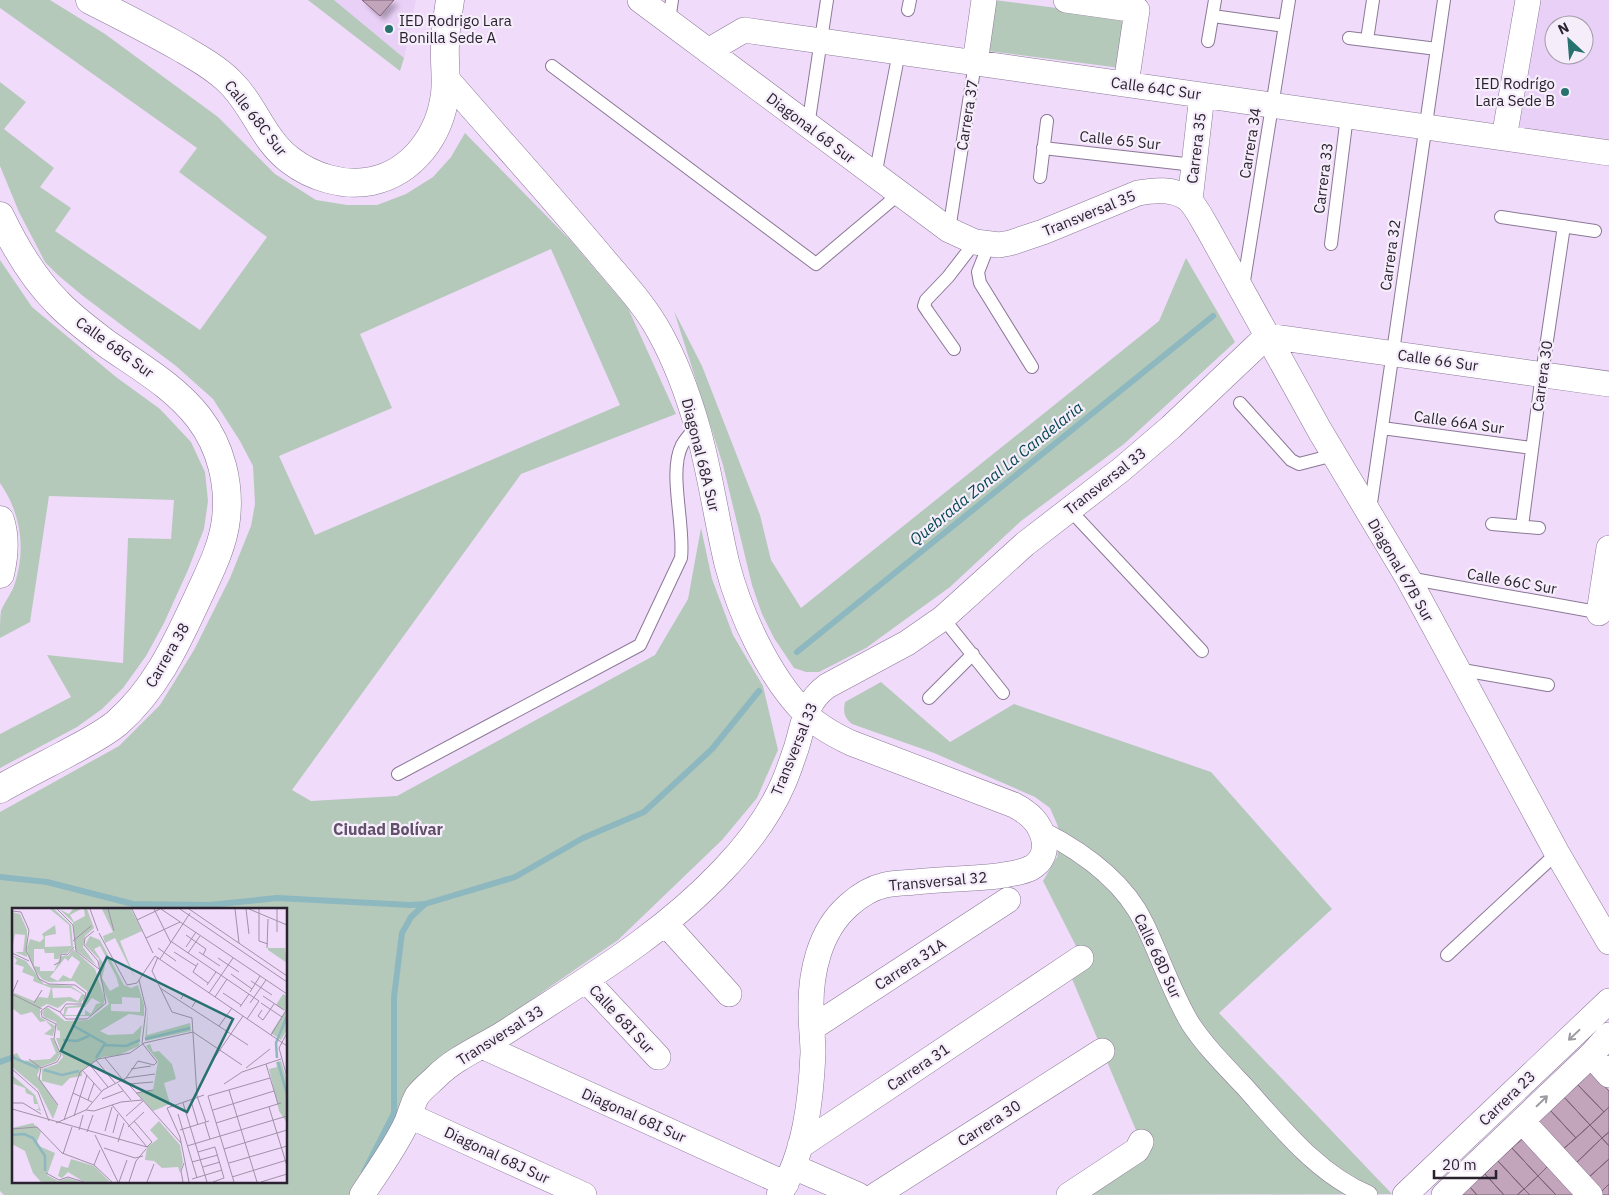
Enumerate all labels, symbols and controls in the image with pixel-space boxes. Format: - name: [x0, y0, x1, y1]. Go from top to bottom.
- place label: IED Rodrigo Lara Bonilla Sede A: [399, 11, 512, 47]
- north arrow: [1544, 15, 1594, 65]
- text: N: [1555, 18, 1572, 39]
- marker: IED Rodrigo Lara Bonilla Sede A: [383, 23, 395, 35]
- street label: Calle 64C Sur: [1110, 72, 1203, 104]
- place label: IED Rodrígo Lara Sede B: [1475, 74, 1555, 110]
- street label: Calle 68C Sur: [221, 76, 292, 160]
- street label: Carrera 37: [952, 78, 982, 152]
- marker: IED Rodrígo Lara Sede B: [1559, 86, 1571, 98]
- street label: Diagonal 68 Sur: [763, 88, 860, 168]
- street label: Carrera 34: [1235, 106, 1265, 180]
- street label: Carrera 35: [1182, 111, 1210, 185]
- street label: Calle 65 Sur: [1078, 126, 1162, 154]
- street label: Carrera 33: [1309, 141, 1337, 215]
- street label: Transversal 35: [1040, 186, 1138, 240]
- street label: Carrera 32: [1376, 218, 1404, 292]
- street label: Calle 68G Sur: [72, 312, 158, 382]
- street label: Carrera 30: [1528, 339, 1556, 413]
- street label: Calle 66 Sur: [1396, 345, 1480, 375]
- street label: Diagonal 68A Sur: [678, 396, 724, 514]
- water label: Quebrada Zonal La Candelaria: [905, 397, 1087, 549]
- street label: Calle 66A Sur: [1413, 406, 1506, 438]
- street label: Transversal 33: [1060, 443, 1150, 519]
- street label: Diagonal 67B Sur: [1364, 515, 1439, 626]
- street label: Calle 66C Sur: [1466, 564, 1559, 598]
- street label: Carrera 38: [141, 619, 193, 691]
- street label: Transversal 33: [767, 700, 821, 798]
- district label: Ciudad Bolívar: [333, 819, 444, 839]
- street label: Transversal 32: [888, 867, 988, 895]
- inset map: [12, 908, 288, 1182]
- street label: Calle 68D Sur: [1130, 911, 1186, 1002]
- street label: Carrera 31A: [871, 934, 950, 994]
- street label: Calle 68I Sur: [585, 981, 659, 1058]
- street label: Transversal 33: [453, 1001, 547, 1069]
- one-way arrow: [1568, 1029, 1581, 1041]
- street label: Carrera 31: [883, 1039, 953, 1095]
- street label: Carrera 23: [1475, 1066, 1539, 1130]
- street label: Diagonal 68I Sur: [579, 1083, 690, 1147]
- one-way arrow: [1536, 1095, 1549, 1107]
- street label: Carrera 30: [954, 1096, 1024, 1150]
- street label: Diagonal 68J Sur: [441, 1122, 553, 1188]
- scale bar: [1434, 1148, 1496, 1180]
- text: 20 m: [1442, 1155, 1477, 1174]

